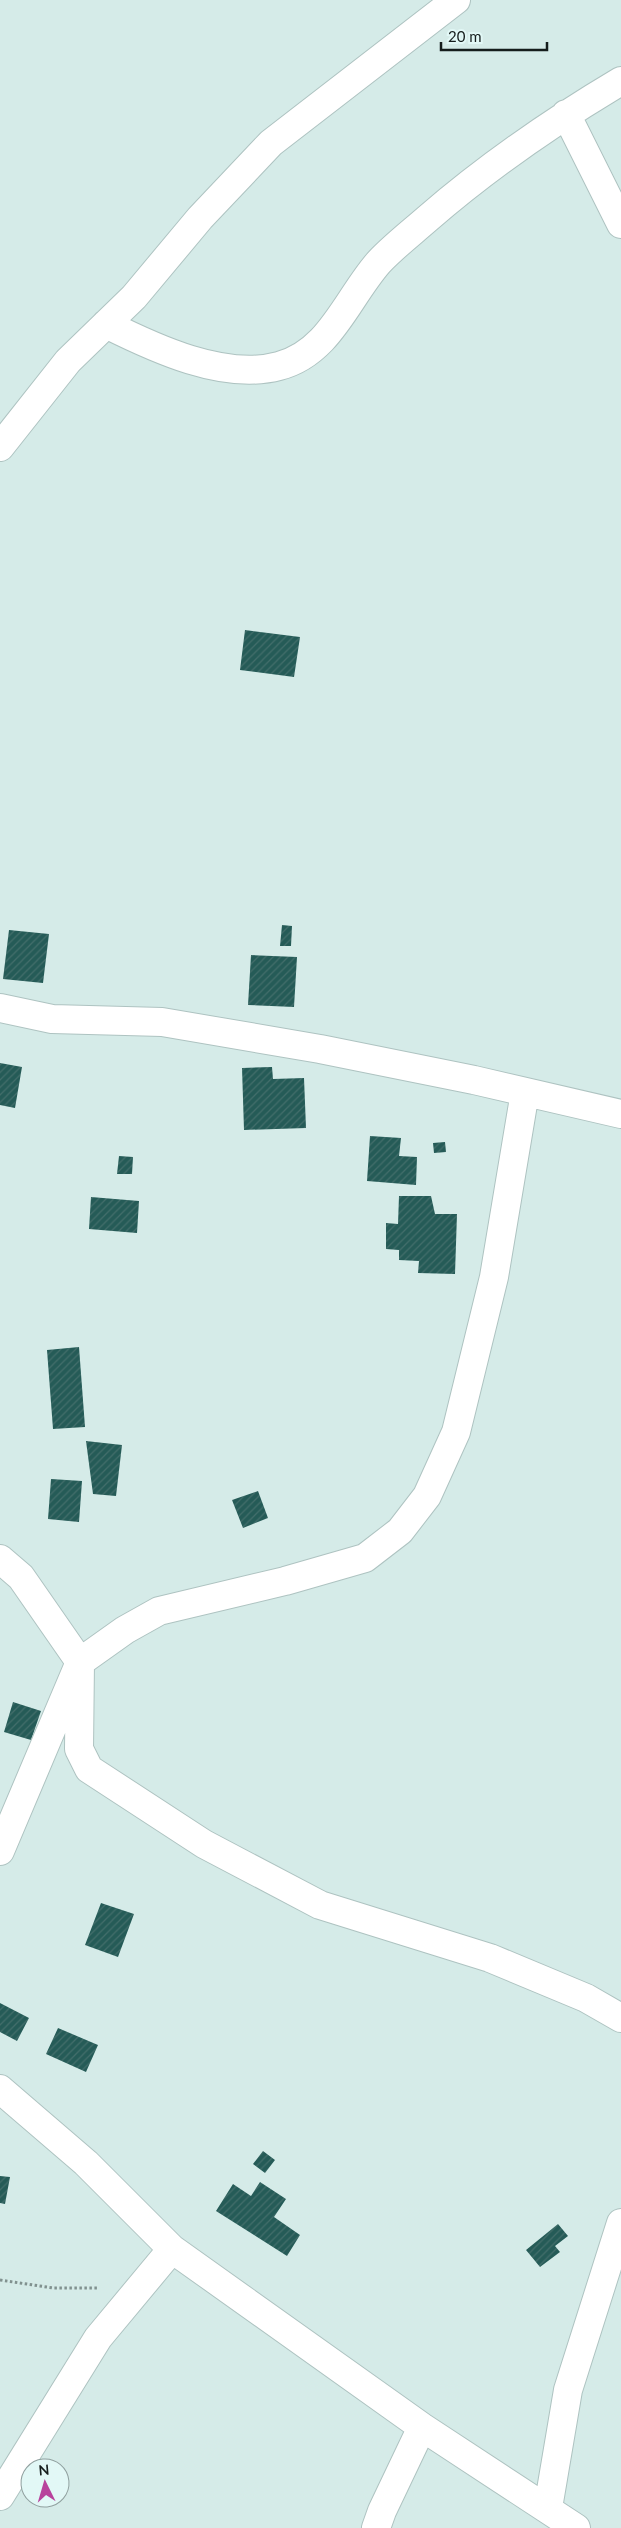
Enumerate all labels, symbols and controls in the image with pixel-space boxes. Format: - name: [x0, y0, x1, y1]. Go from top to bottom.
- scale bar: [441, 20, 547, 52]
- text: 20 m: [448, 27, 482, 45]
- north arrow: [20, 2458, 70, 2508]
- text: N: [38, 2461, 50, 2478]

